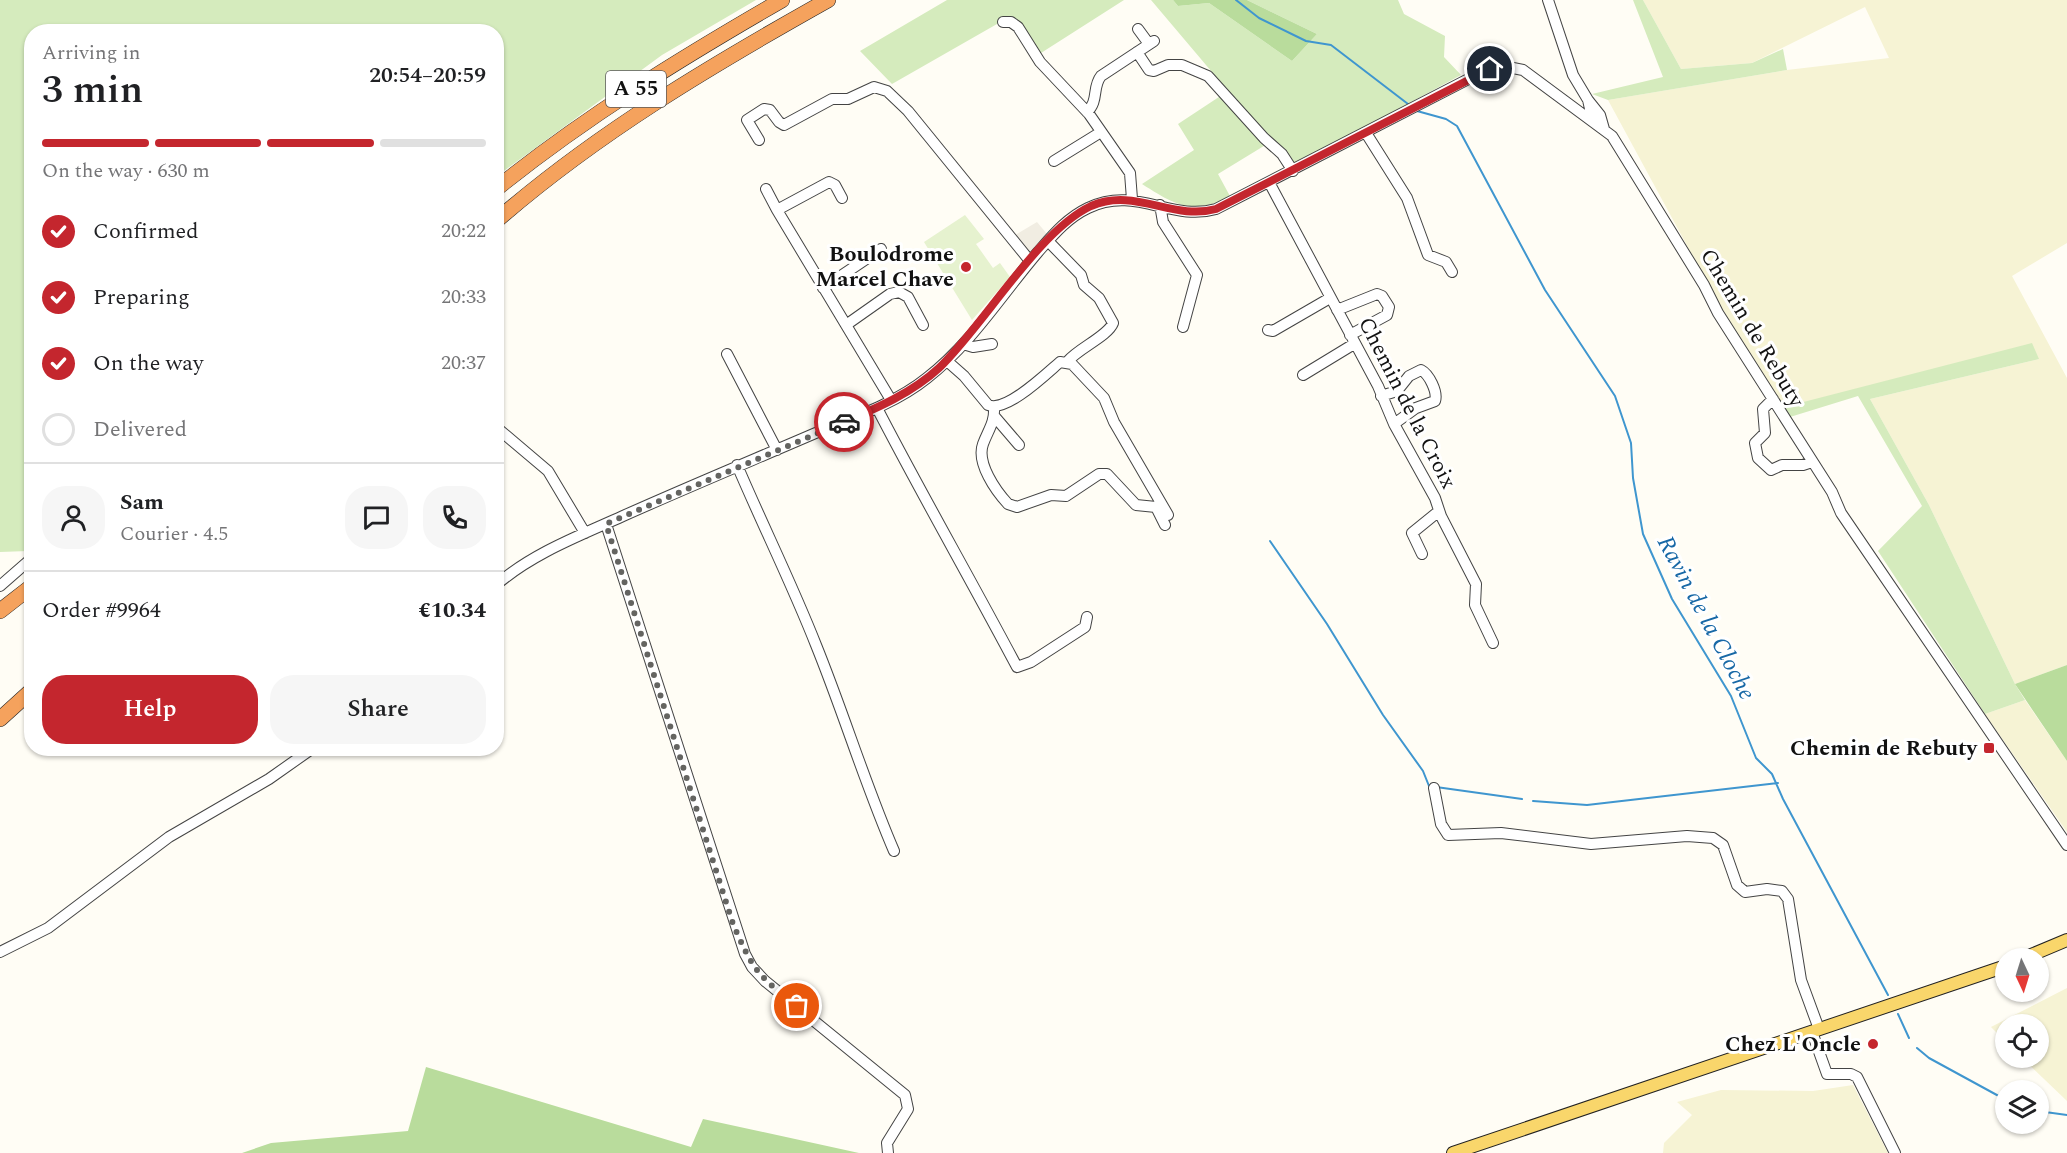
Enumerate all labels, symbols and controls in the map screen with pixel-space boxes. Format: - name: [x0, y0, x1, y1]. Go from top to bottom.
- text: Arriving in: [42, 38, 140, 68]
- pin: [1464, 43, 1515, 94]
- icon: home: [1473, 52, 1506, 85]
- text: 20:54–20:59: [369, 59, 486, 92]
- text: 3 min: [42, 61, 143, 120]
- road number: A 55: [606, 71, 666, 107]
- text: On the way · 630 m: [42, 156, 210, 186]
- icon: check: [42, 215, 75, 248]
- text: Confirmed: [93, 215, 199, 248]
- text: 20:22: [441, 216, 486, 246]
- place label: Boulodrome Marcel Chave: [815, 238, 954, 296]
- street label: Chemin de Rebuty: [1691, 242, 1813, 415]
- marker: Boulodrome Marcel Chave: [959, 260, 973, 274]
- icon: check: [42, 281, 75, 314]
- text: Preparing: [93, 281, 190, 314]
- text: 20:33: [441, 282, 486, 312]
- street label: Chemin de la Croix: [1349, 311, 1465, 495]
- icon: check: [42, 347, 75, 380]
- text: On the way: [93, 347, 204, 380]
- text: 20:37: [441, 348, 486, 378]
- courier: [814, 392, 874, 452]
- icon: car: [828, 406, 861, 439]
- text: Delivered: [93, 413, 187, 446]
- button: person: [42, 486, 105, 549]
- text: Sam: [120, 486, 164, 519]
- button: chat: [345, 486, 408, 549]
- button: phone: [423, 486, 486, 549]
- text: Courier · 4.5: [120, 519, 228, 549]
- water label: Ravin de la Cloche: [1647, 529, 1765, 707]
- text: Order #9964: [42, 594, 161, 627]
- text: €10.34: [418, 594, 486, 627]
- button: Help: [42, 675, 258, 744]
- button: Share: [270, 675, 486, 744]
- place label: Chemin de Rebuty: [1790, 732, 1979, 765]
- marker: Chemin de Rebuty: [1982, 741, 1996, 755]
- north arrow: [1995, 948, 2049, 1002]
- map controls: [1995, 948, 2049, 1134]
- pin: [771, 980, 822, 1031]
- icon: bag: [780, 989, 813, 1022]
- button: locate: [1995, 1014, 2049, 1068]
- place label: Chez L'Oncle: [1725, 1028, 1861, 1061]
- marker: Chez L'Oncle: [1866, 1037, 1880, 1051]
- button: layers: [1995, 1080, 2049, 1134]

